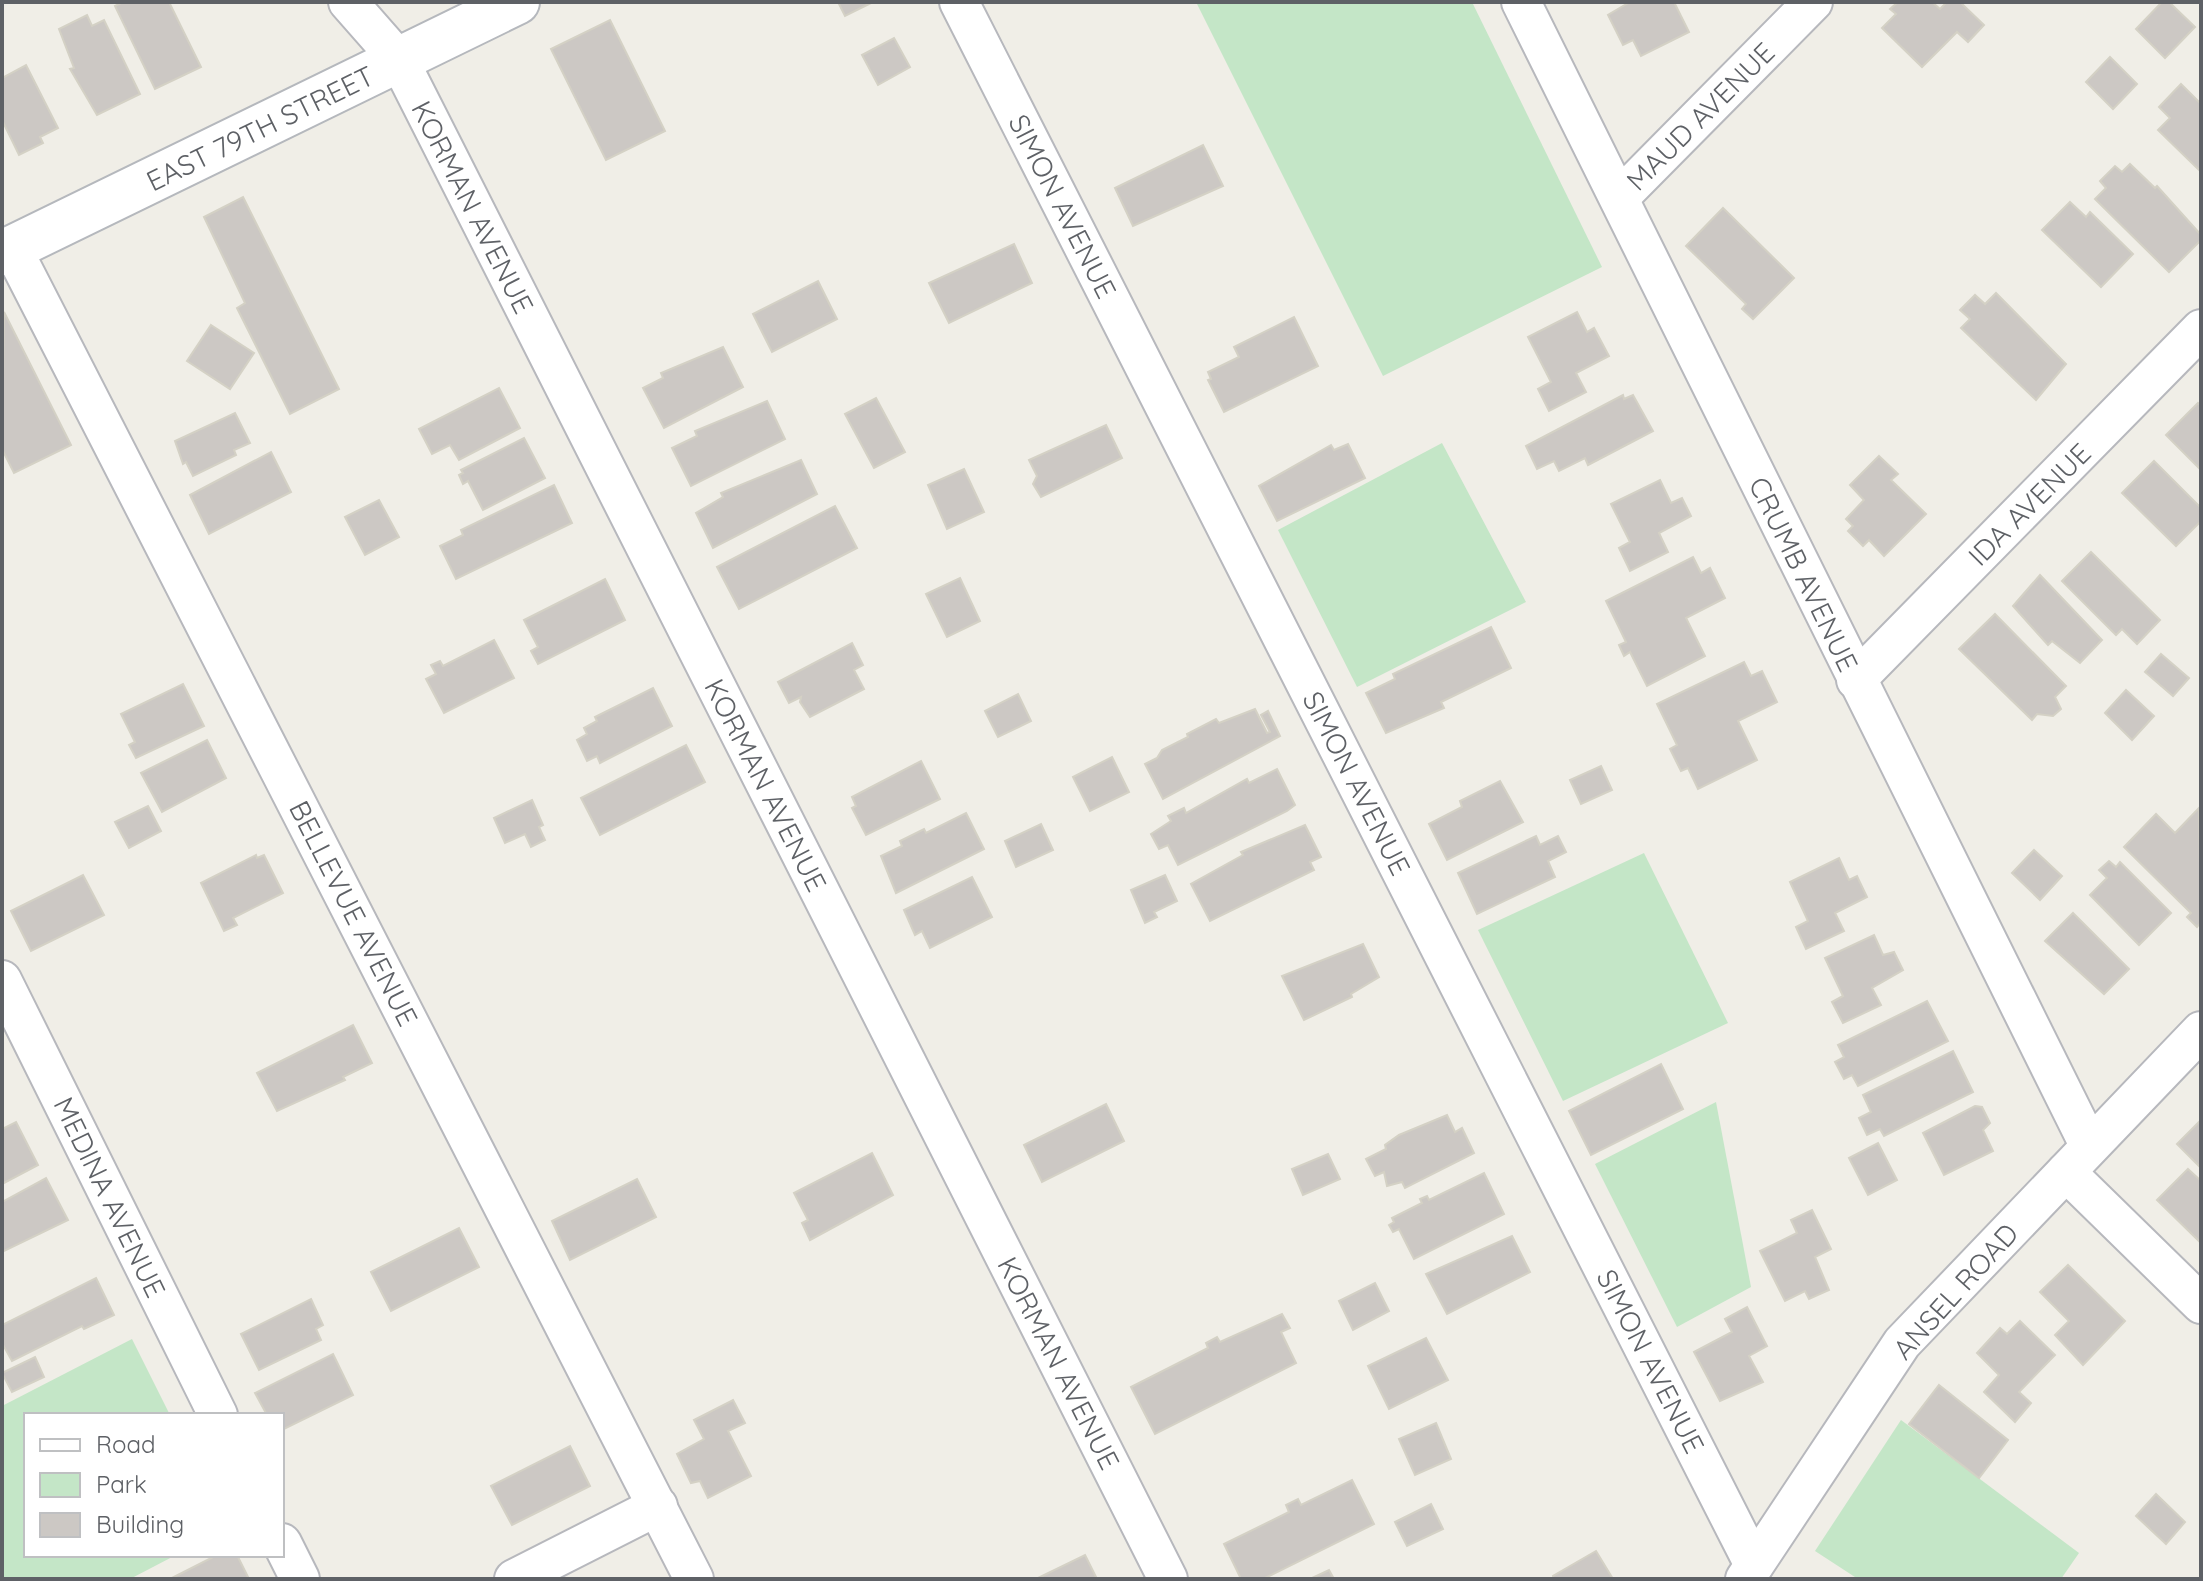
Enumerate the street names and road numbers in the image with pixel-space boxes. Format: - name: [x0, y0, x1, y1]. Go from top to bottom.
- street label: MAUD AVENUE: [1619, 35, 1781, 197]
- street label: EAST 79TH STREET: [140, 58, 380, 198]
- street label: KORMAN AVENUE: [404, 95, 542, 319]
- street label: SIMON AVENUE: [1002, 108, 1124, 304]
- street label: IDA AVENUE: [1960, 435, 2098, 573]
- street label: CRUMB AVENUE: [1742, 471, 1866, 677]
- street label: KORMAN AVENUE: [697, 673, 835, 897]
- street label: SIMON AVENUE: [1296, 685, 1418, 881]
- street label: BELLEVUE AVENUE: [282, 794, 426, 1032]
- street label: MEDINA AVENUE: [46, 1091, 174, 1303]
- street label: ANSEL ROAD: [1885, 1216, 2025, 1366]
- street label: KORMAN AVENUE: [990, 1251, 1128, 1475]
- street label: SIMON AVENUE: [1590, 1263, 1712, 1459]

